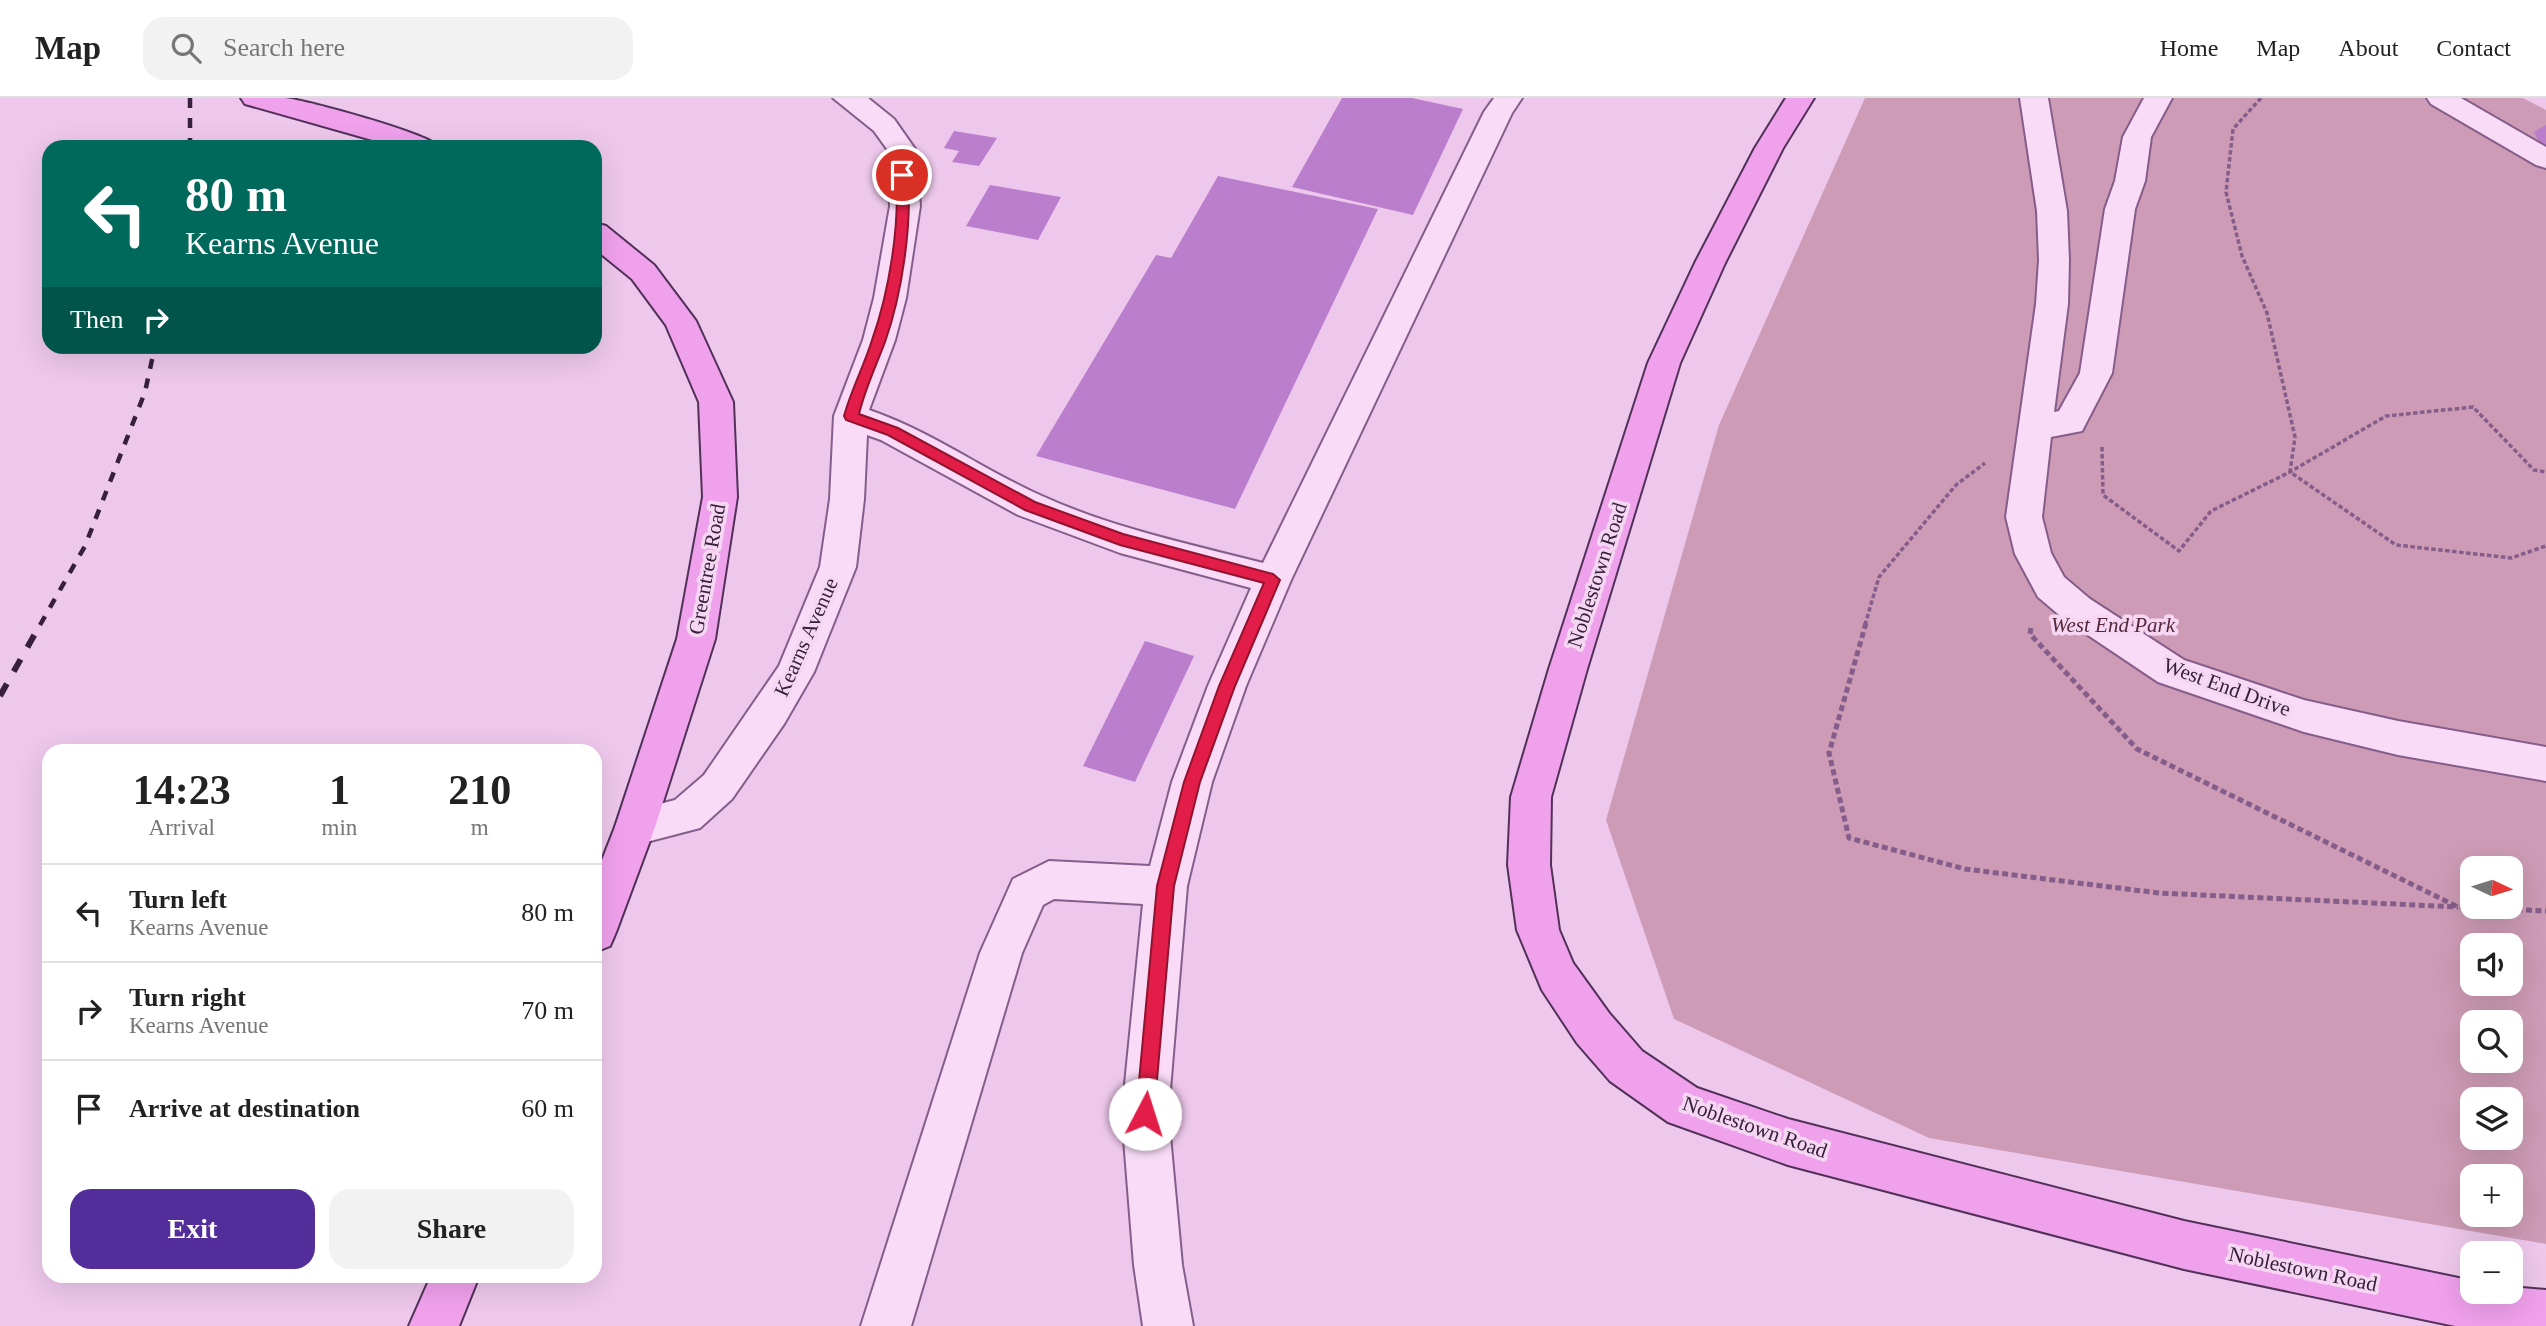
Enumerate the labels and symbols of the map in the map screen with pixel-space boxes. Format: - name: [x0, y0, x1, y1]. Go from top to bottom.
- pin: [872, 145, 932, 205]
- street label: Noblestown Road: [1562, 499, 1632, 651]
- street label: Greentree Road: [684, 501, 730, 636]
- street label: Kearns Avenue: [769, 574, 843, 700]
- park label: West End Park: [2051, 613, 2176, 637]
- street label: West End Drive: [2160, 653, 2294, 721]
- north arrow: [2460, 856, 2524, 919]
- position arrow: [1108, 1077, 1182, 1151]
- street label: Noblestown Road: [1680, 1091, 1831, 1163]
- street label: Noblestown Road: [2227, 1242, 2380, 1297]

